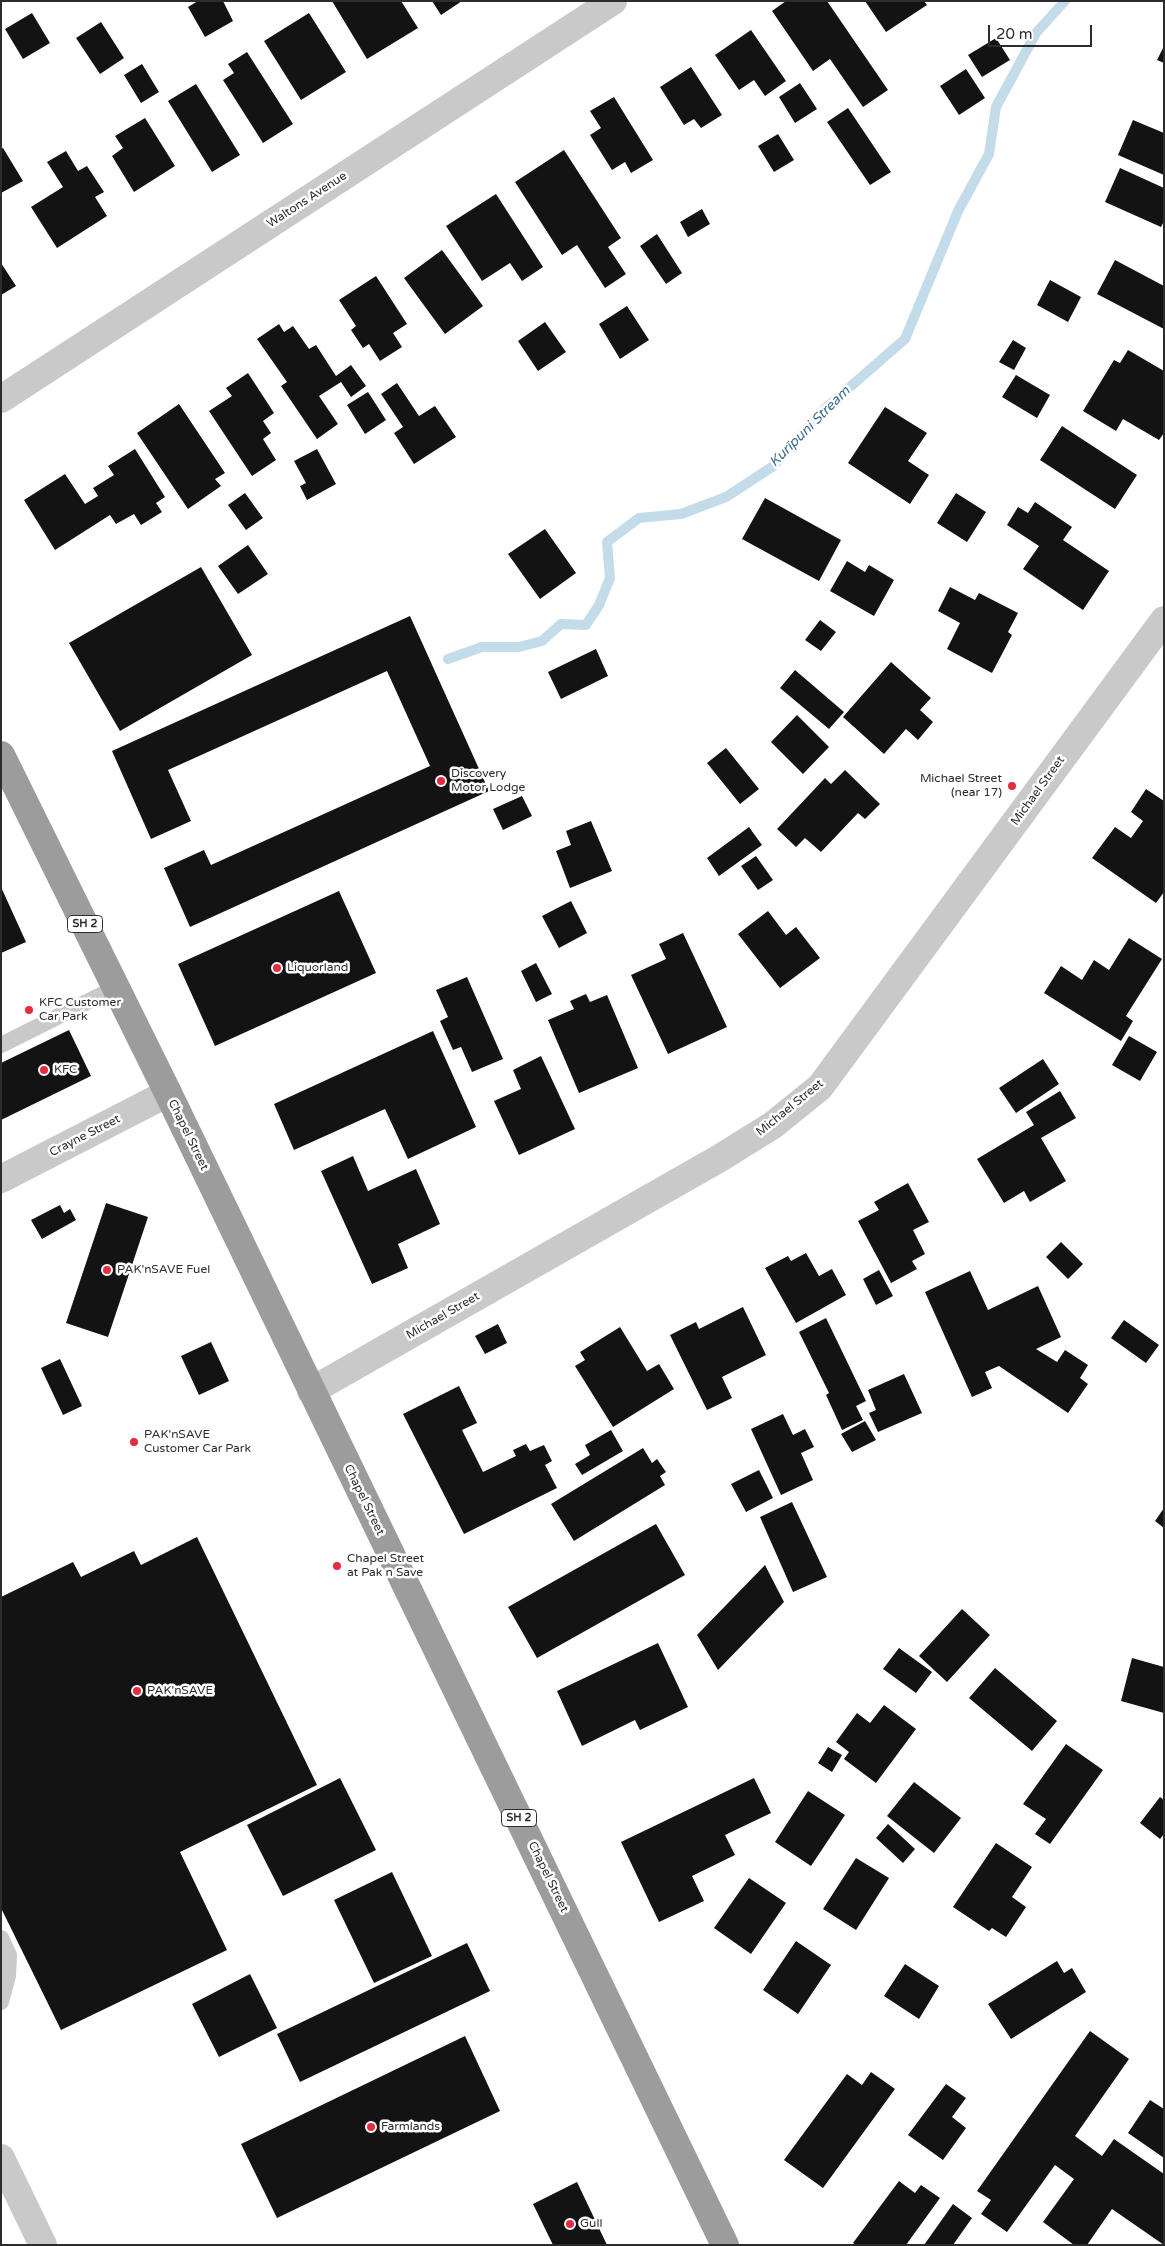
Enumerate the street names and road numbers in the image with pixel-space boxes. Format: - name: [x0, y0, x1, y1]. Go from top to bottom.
- street label: Waltons Avenue: [264, 169, 350, 231]
- street label: Michael Street: [1008, 754, 1068, 828]
- road number: SH 2: [68, 916, 102, 932]
- street label: Michael Street: [754, 1077, 826, 1139]
- street label: Chapel Street: [165, 1097, 211, 1173]
- street label: Crayne Street: [47, 1112, 123, 1160]
- street label: Michael Street: [404, 1289, 482, 1343]
- street label: Chapel Street: [341, 1462, 387, 1538]
- road number: SH 2: [502, 1810, 536, 1826]
- street label: Chapel Street: [525, 1839, 571, 1915]

